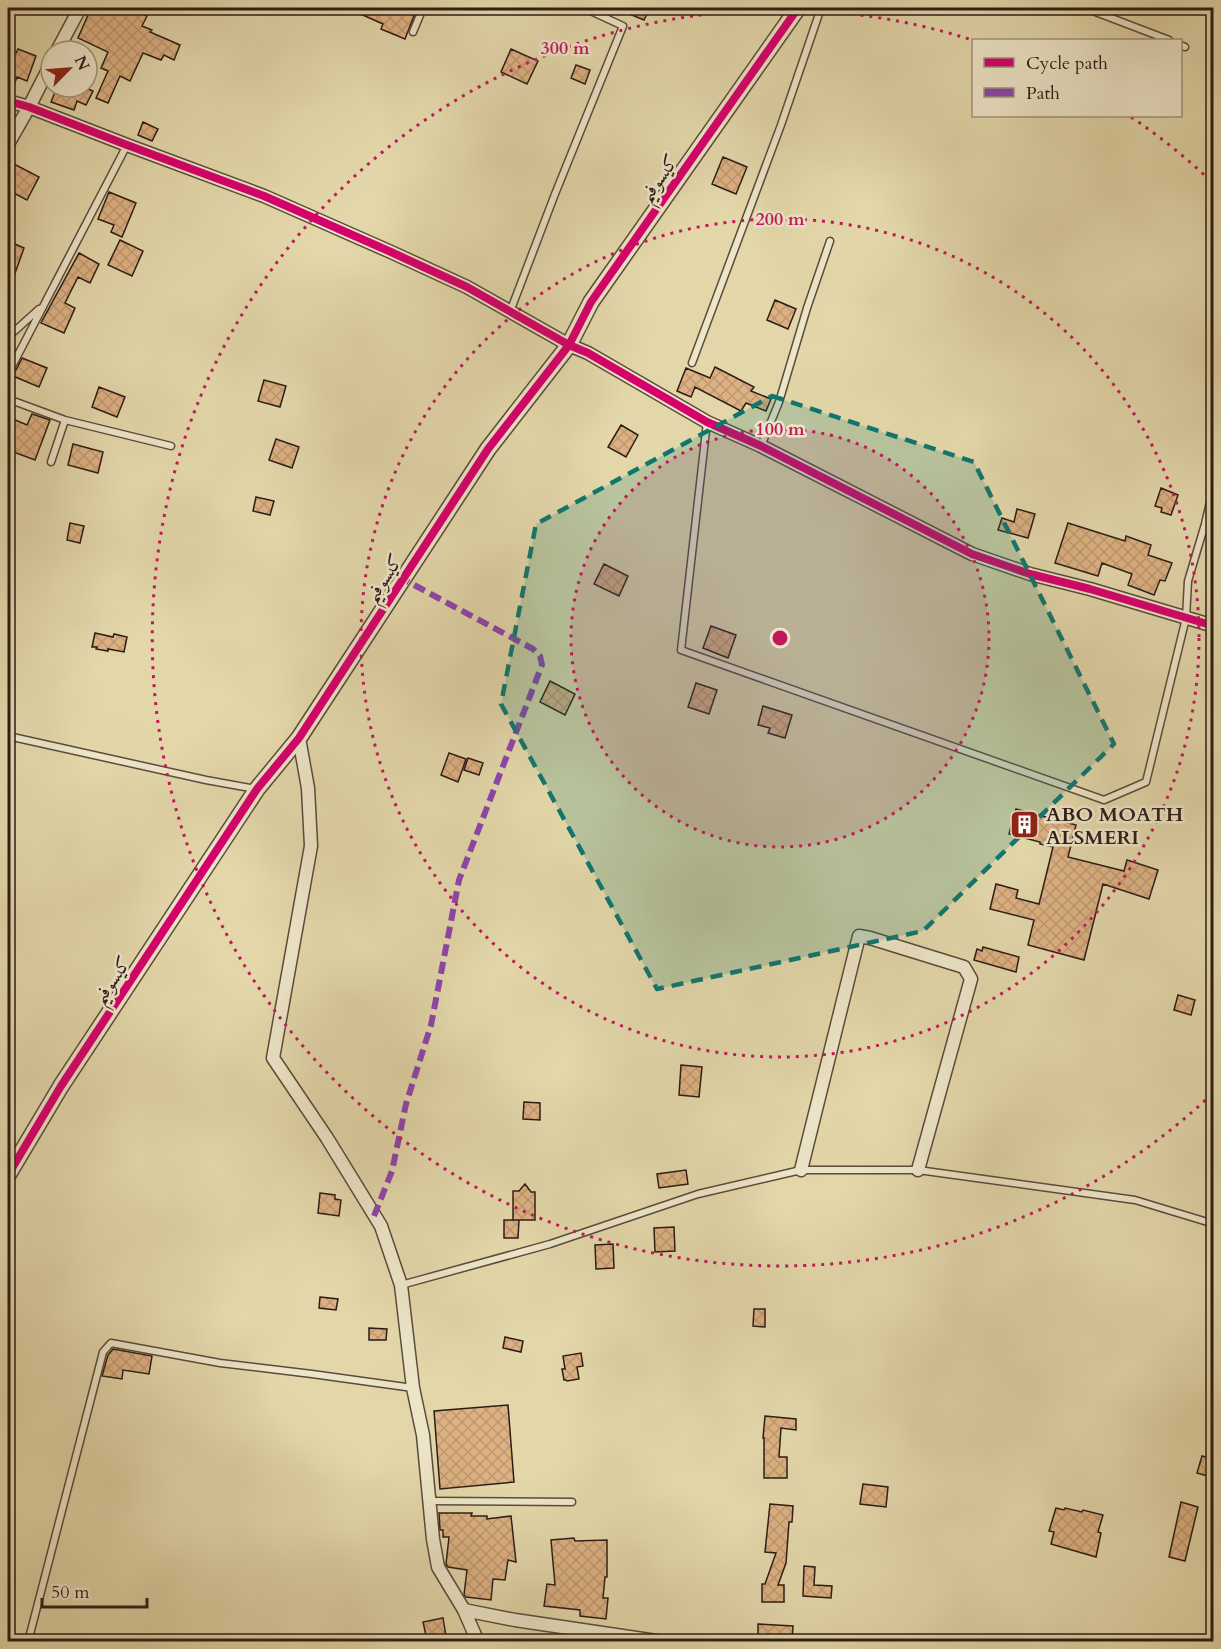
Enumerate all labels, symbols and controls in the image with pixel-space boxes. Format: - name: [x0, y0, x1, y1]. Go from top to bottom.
- text: 300 m: [540, 36, 590, 61]
- north arrow: [39, 39, 99, 99]
- legend: [972, 39, 1182, 117]
- text: Cycle path: [1026, 51, 1108, 76]
- text: N: [69, 52, 95, 74]
- text: Path: [1026, 81, 1060, 106]
- street label: كيسوفيم: [632, 149, 690, 211]
- text: 200 m: [755, 207, 805, 232]
- text: 100 m: [755, 417, 805, 442]
- street label: كيسوفيم: [358, 549, 414, 611]
- centre of rings: [770, 628, 790, 648]
- place label: ABO MOATH ALSMERI: [1046, 801, 1184, 851]
- building icon: ABO MOATH ALSMERI: [1009, 809, 1041, 841]
- street label: كيسوفيم: [85, 951, 143, 1013]
- scale bar: [42, 1571, 147, 1609]
- text: 50 m: [51, 1580, 90, 1605]

